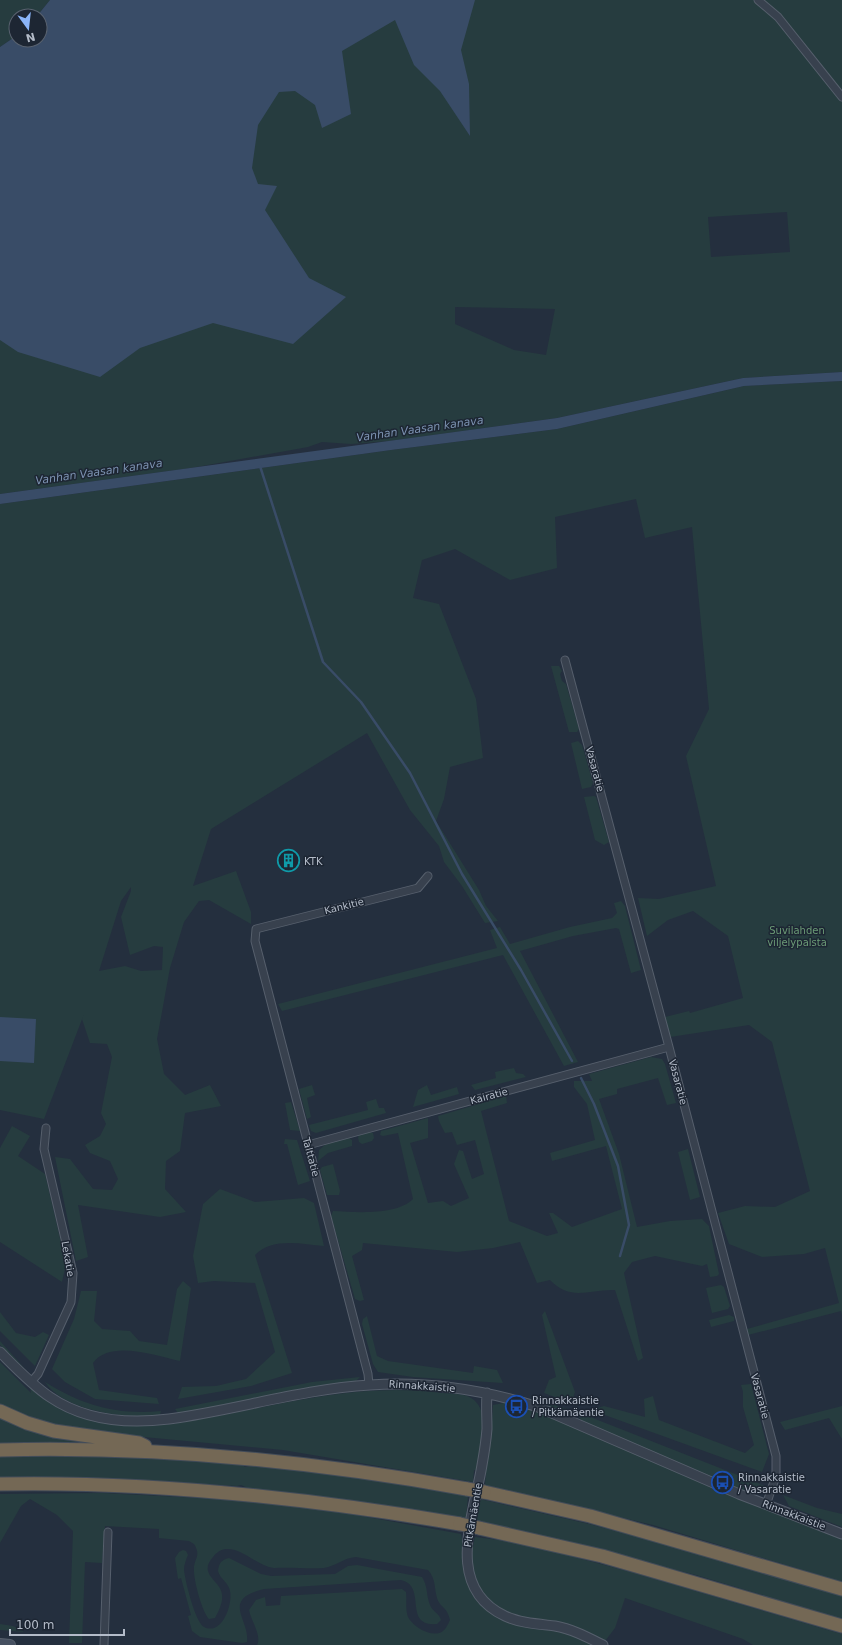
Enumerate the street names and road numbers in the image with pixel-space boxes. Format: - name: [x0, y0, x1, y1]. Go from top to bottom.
- street label: Vasaratie: [584, 745, 606, 793]
- street label: Kankitie: [323, 896, 365, 916]
- street label: Vasaratie: [667, 1058, 689, 1106]
- street label: Kairatie: [469, 1086, 509, 1106]
- street label: Talttatie: [300, 1135, 322, 1178]
- street label: Lekatie: [59, 1240, 77, 1278]
- street label: Vasaratie: [749, 1372, 771, 1420]
- street label: Rinnakkaistie: [388, 1378, 456, 1394]
- street label: Pitkämäentie: [462, 1482, 484, 1548]
- street label: Rinnakkaistie: [761, 1498, 827, 1532]

